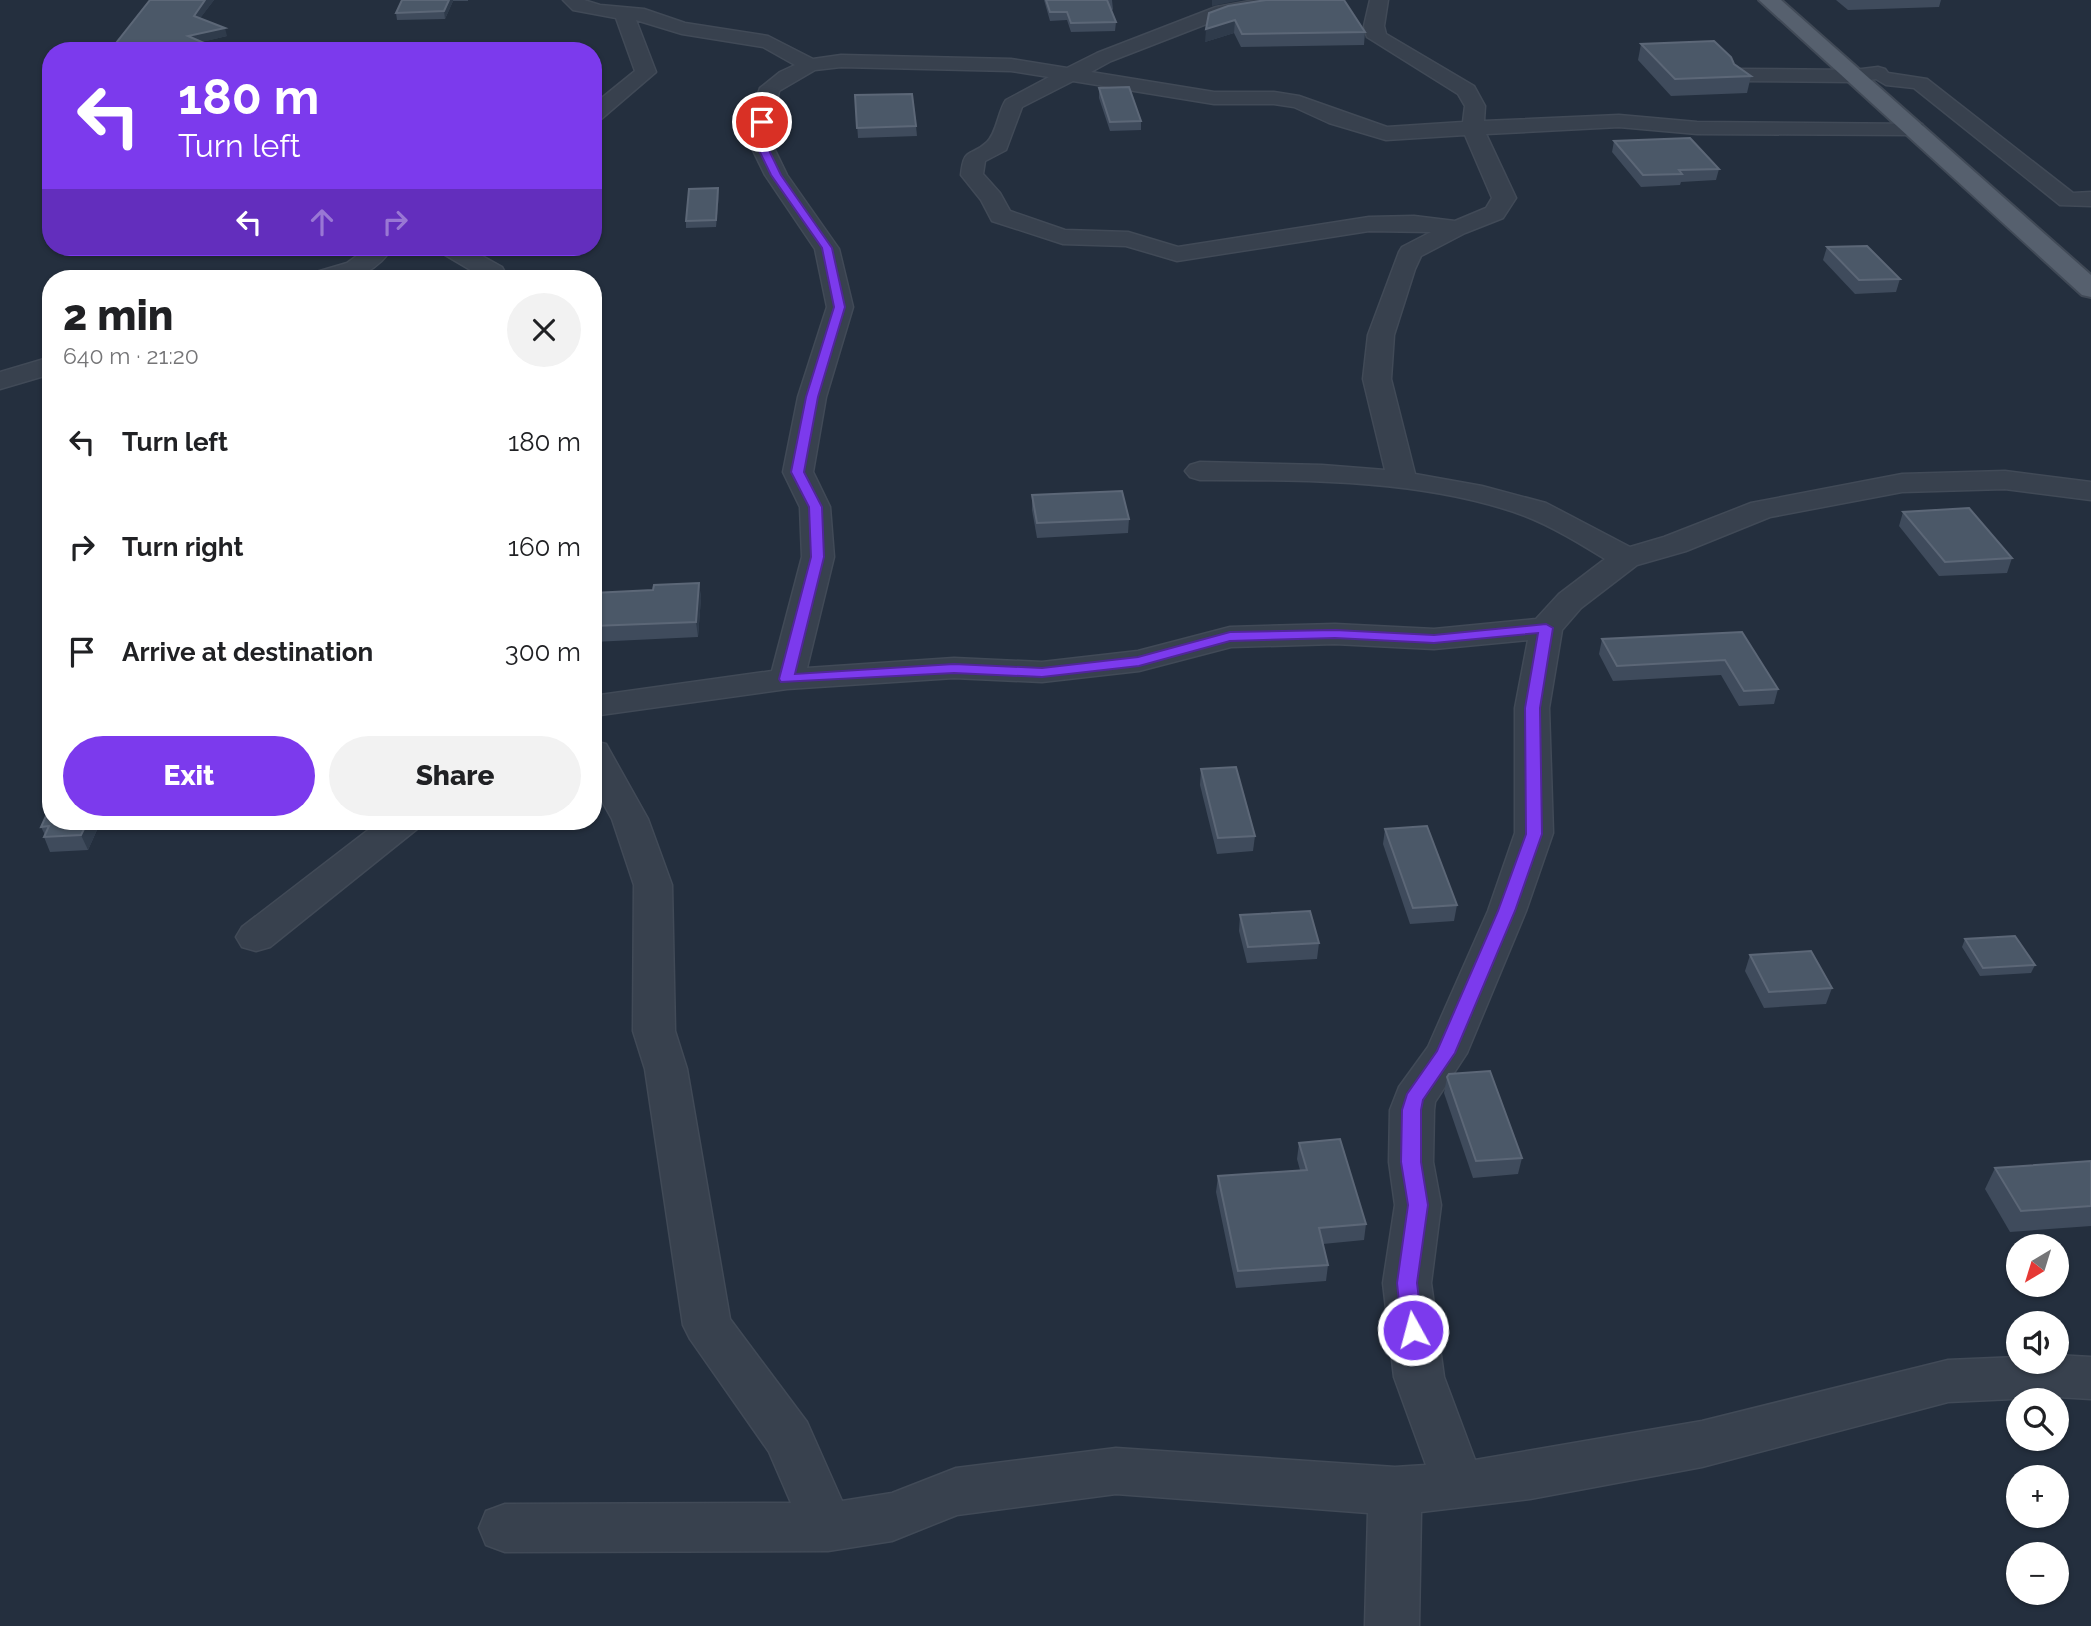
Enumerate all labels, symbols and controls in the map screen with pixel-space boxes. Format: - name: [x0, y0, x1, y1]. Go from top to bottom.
- text: 180 m: [178, 68, 319, 125]
- icon: left: [63, 70, 154, 161]
- pin: [732, 92, 792, 152]
- icon: arrive: [743, 103, 781, 141]
- text: Turn left: [178, 127, 300, 164]
- icon: left: [230, 203, 268, 241]
- icon: ahead: [303, 203, 341, 241]
- icon: right: [376, 203, 414, 241]
- text: 2 min: [63, 291, 173, 340]
- button: close: [507, 293, 581, 367]
- text: 640 m · 21:20: [63, 342, 199, 369]
- icon: left: [63, 423, 101, 461]
- text: Turn left: [122, 427, 228, 457]
- text: 180 m: [508, 427, 581, 457]
- icon: right: [63, 528, 101, 566]
- text: Turn right: [122, 532, 243, 562]
- text: 160 m: [508, 532, 581, 562]
- icon: arrive: [63, 633, 101, 671]
- text: Arrive at destination: [122, 637, 373, 667]
- text: 300 m: [505, 637, 581, 667]
- button: Exit: [63, 736, 315, 816]
- button: Share: [329, 736, 581, 816]
- north arrow: [2006, 1234, 2068, 1297]
- map controls: [2006, 1234, 2069, 1605]
- position arrow: [1376, 1293, 1450, 1367]
- button: sound: [2006, 1311, 2069, 1374]
- button: search: [2006, 1388, 2069, 1451]
- button: +: [2006, 1465, 2069, 1528]
- button: −: [2006, 1542, 2069, 1605]

